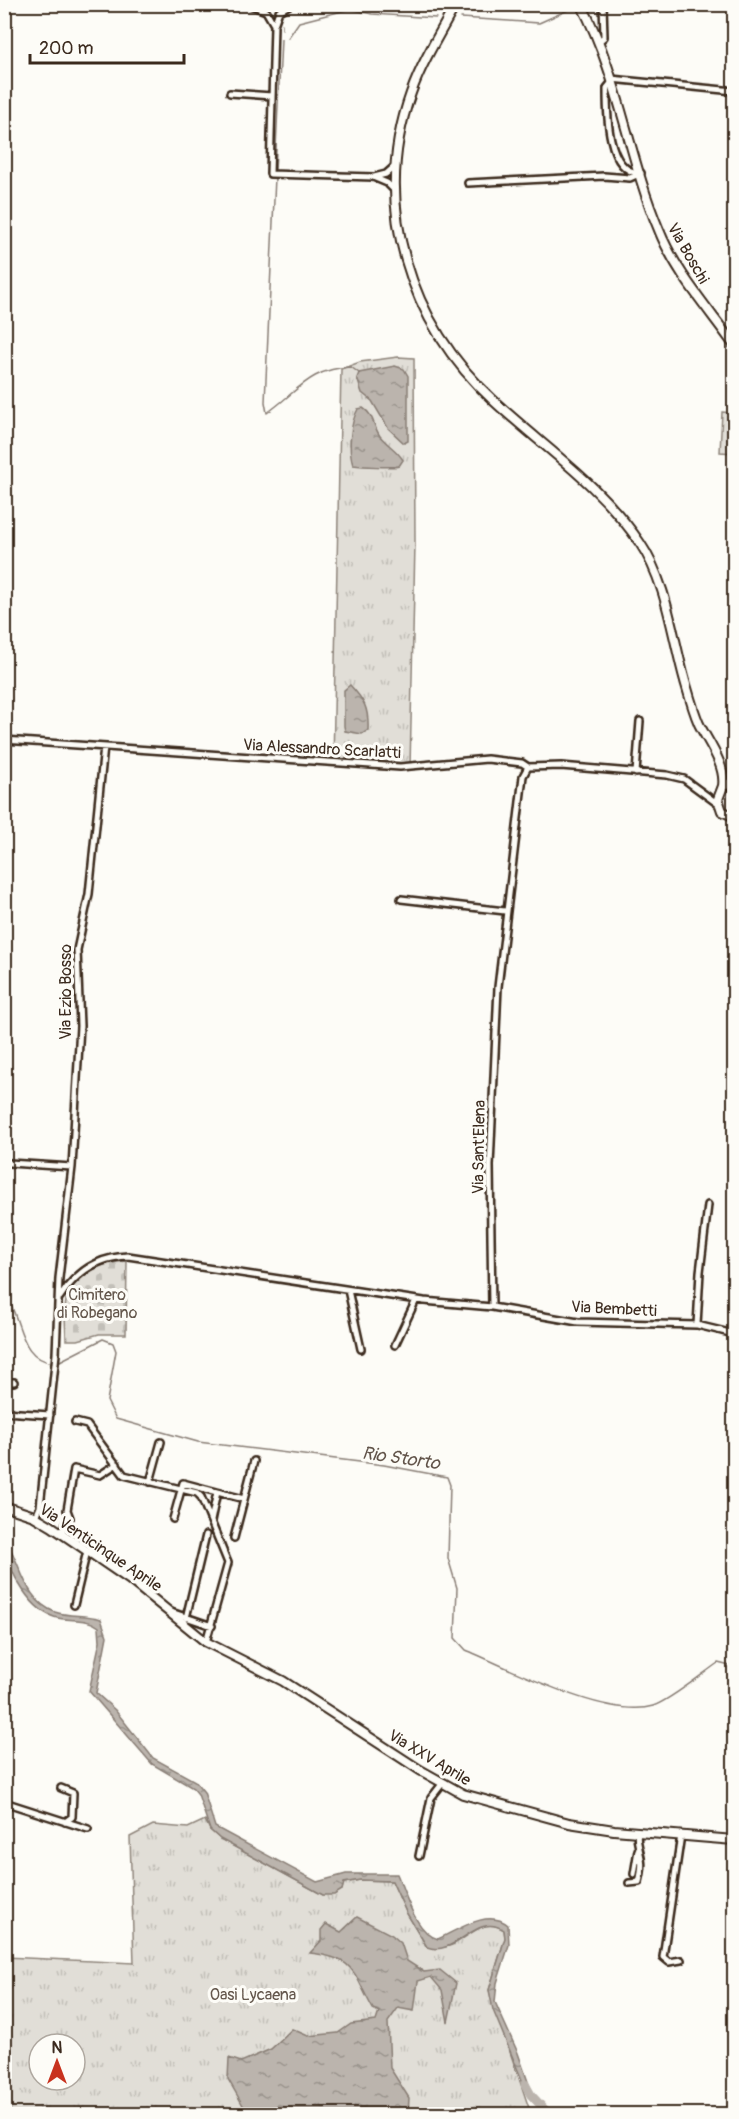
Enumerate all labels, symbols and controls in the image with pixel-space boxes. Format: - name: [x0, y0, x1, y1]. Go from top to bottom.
- scale bar: [30, 27, 184, 65]
- text: 200 m: [39, 37, 94, 60]
- street label: Via Boschi: [663, 220, 714, 288]
- street label: Via Alessandro Scarlatti: [242, 735, 402, 763]
- street label: Via Ezio Bosso: [56, 944, 76, 1040]
- street label: Via Sant'Elena: [468, 1100, 490, 1194]
- park label: Cimitero di Robegano: [57, 1285, 138, 1323]
- street label: Via Bembetti: [571, 1297, 657, 1321]
- water label: Rio Storto: [361, 1442, 442, 1475]
- street label: Via Venticinque Aprile: [35, 1499, 166, 1596]
- street label: Via XXV Aprile: [385, 1725, 474, 1790]
- park label: Oasi Lycaena: [210, 1985, 296, 2005]
- north arrow: [27, 2032, 87, 2092]
- text: N: [52, 2038, 63, 2058]

